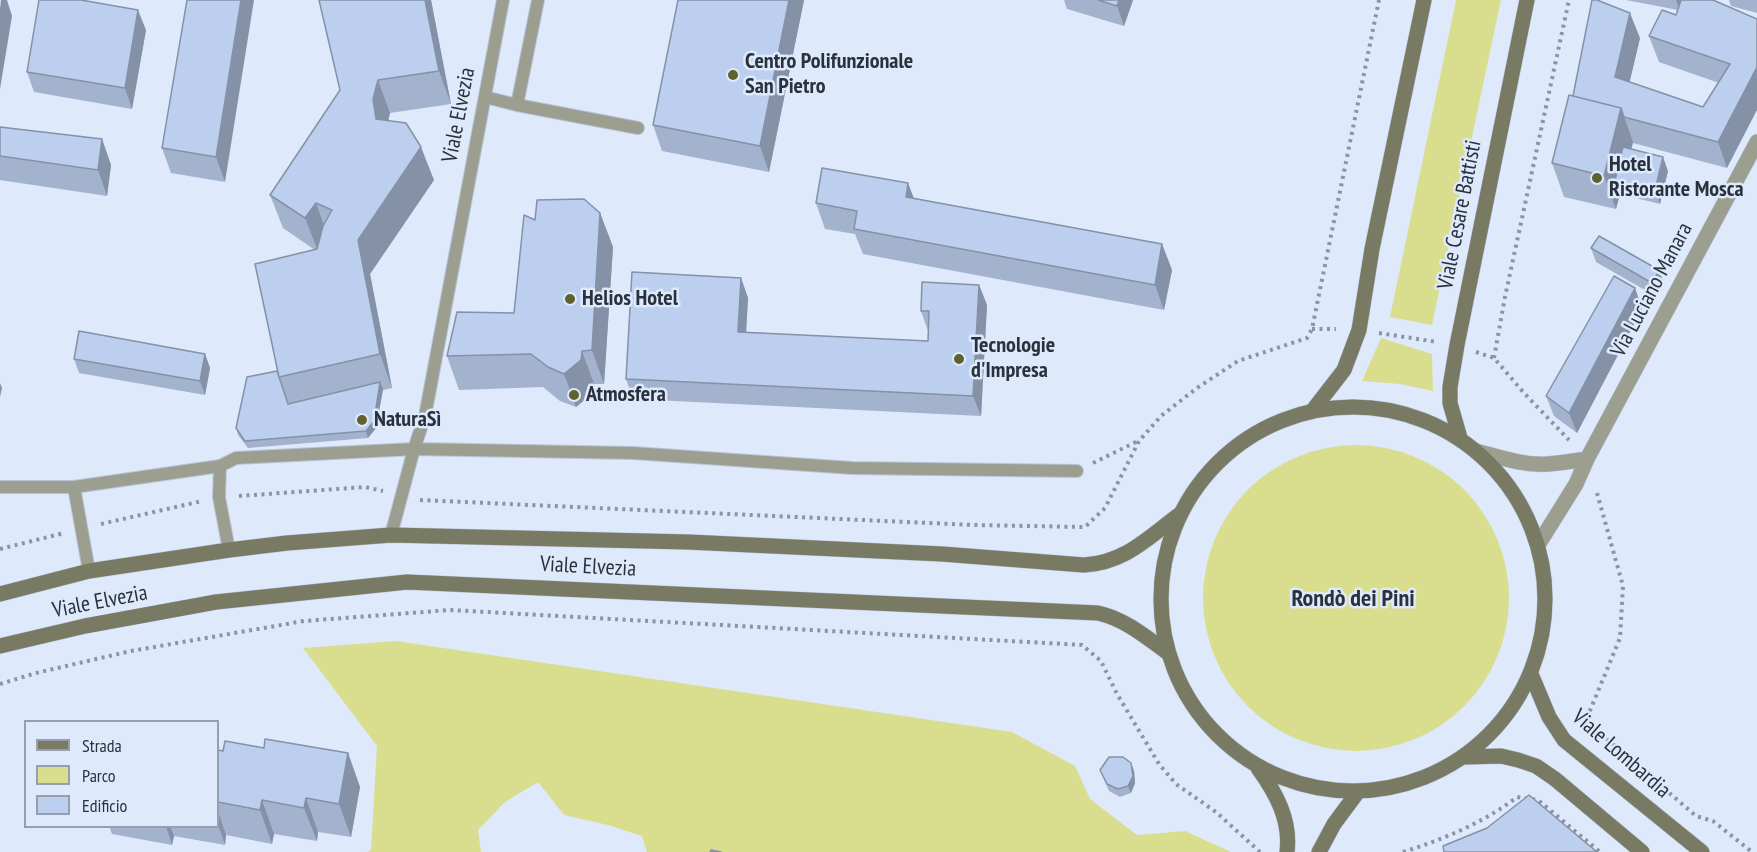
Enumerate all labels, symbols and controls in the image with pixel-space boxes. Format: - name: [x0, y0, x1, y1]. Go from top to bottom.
- place label: Centro Polifunzionale San Pietro: [745, 49, 913, 100]
- street label: Viale Elvezia: [437, 65, 481, 165]
- marker: Centro Polifunzionale San Pietro: [726, 68, 740, 82]
- street label: Viale Cesare Battisti: [1433, 138, 1487, 292]
- place label: Hotel Ristorante Mosca: [1609, 152, 1744, 204]
- marker: Hotel Ristorante Mosca: [1590, 171, 1604, 185]
- street label: Via Luciano Manara: [1606, 218, 1698, 362]
- place label: Helios Hotel: [582, 286, 678, 312]
- marker: Helios Hotel: [563, 292, 577, 306]
- place label: Tecnologie d'Impresa: [971, 333, 1055, 384]
- marker: Tecnologie d'Impresa: [952, 352, 966, 366]
- place label: Atmosfera: [586, 382, 666, 408]
- marker: Atmosfera: [567, 388, 581, 402]
- place label: NaturaSì: [374, 407, 441, 433]
- marker: NaturaSì: [355, 413, 369, 427]
- street label: Viale Elvezia: [539, 551, 637, 583]
- street label: Viale Elvezia: [50, 580, 150, 624]
- district label: Rondò dei Pini: [1291, 585, 1415, 613]
- street label: Viale Lombardia: [1566, 704, 1676, 804]
- legend: [24, 720, 219, 828]
- text: Strada: [82, 734, 122, 757]
- text: Parco: [82, 764, 116, 787]
- text: Edificio: [82, 794, 127, 817]

